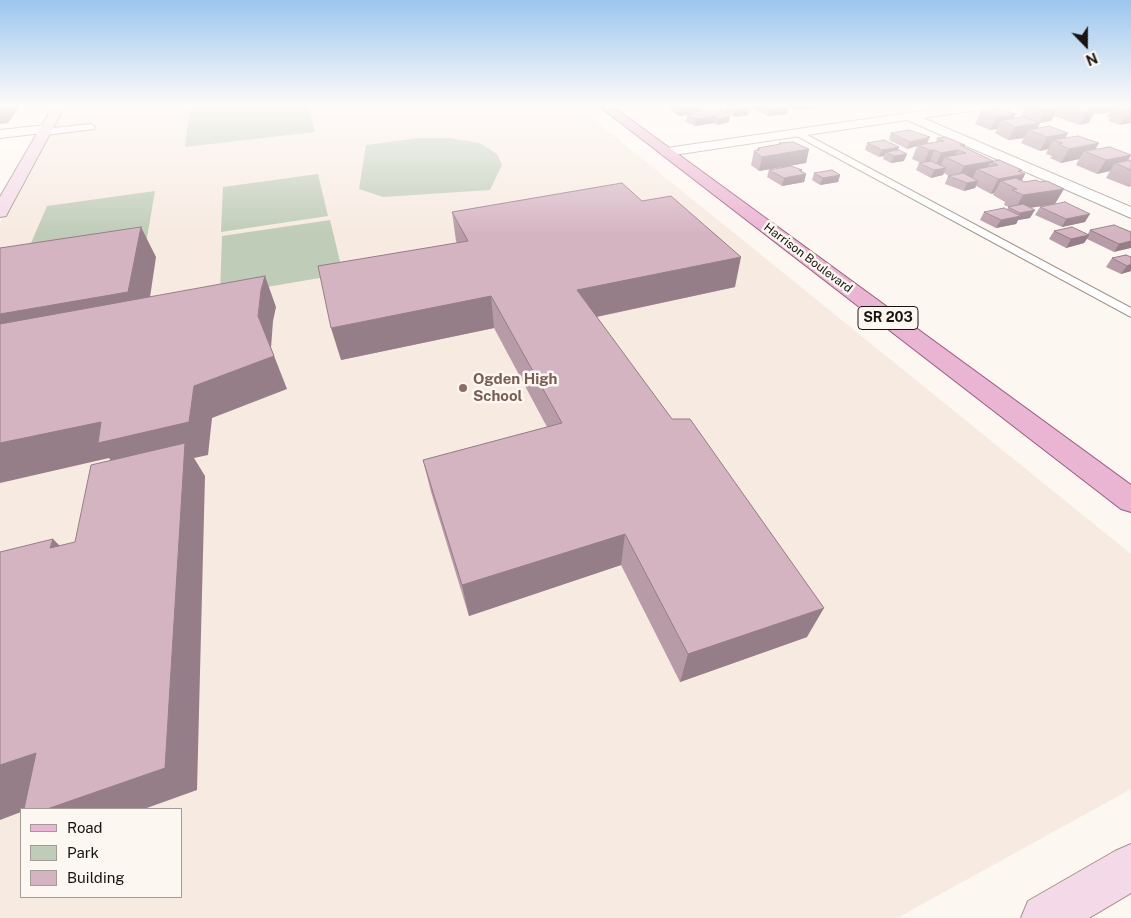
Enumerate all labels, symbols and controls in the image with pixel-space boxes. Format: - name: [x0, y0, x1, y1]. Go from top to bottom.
- north arrow: [1061, 20, 1111, 70]
- text: N: [1084, 49, 1100, 68]
- street label: Harrison Boulevard: [761, 220, 855, 296]
- road number: SR 203: [858, 306, 918, 330]
- place label: Ogden High School: [473, 370, 557, 405]
- marker: Ogden High School: [457, 382, 469, 394]
- legend: [20, 808, 182, 898]
- text: Road: [67, 819, 103, 836]
- text: Park: [67, 844, 99, 861]
- text: Building: [67, 869, 125, 886]

